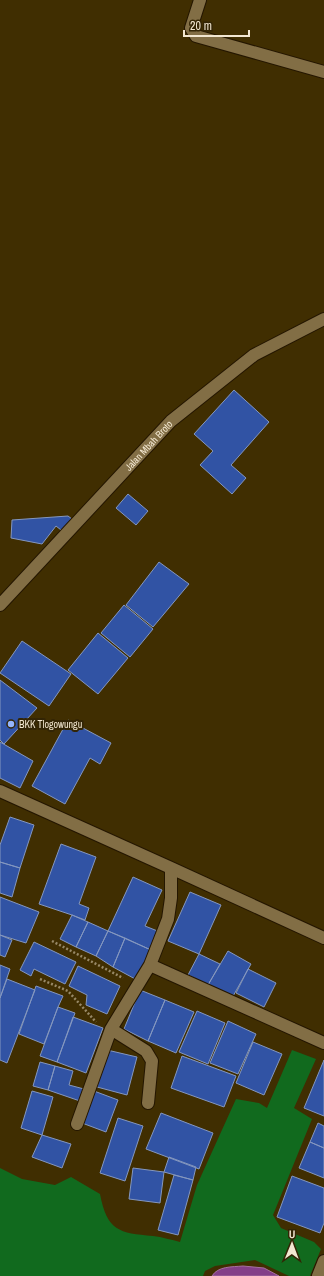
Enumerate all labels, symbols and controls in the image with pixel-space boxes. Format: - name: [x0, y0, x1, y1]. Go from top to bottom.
- scale bar: [184, 12, 249, 38]
- text: 20 m: [190, 18, 212, 34]
- street label: Jalan Mbah Broto: [122, 417, 175, 473]
- place label: BKK Tlogowungu: [19, 718, 82, 731]
- marker: BKK Tlogowungu: [6, 719, 16, 729]
- north arrow: [272, 1224, 312, 1264]
- text: U: [289, 1227, 296, 1241]

